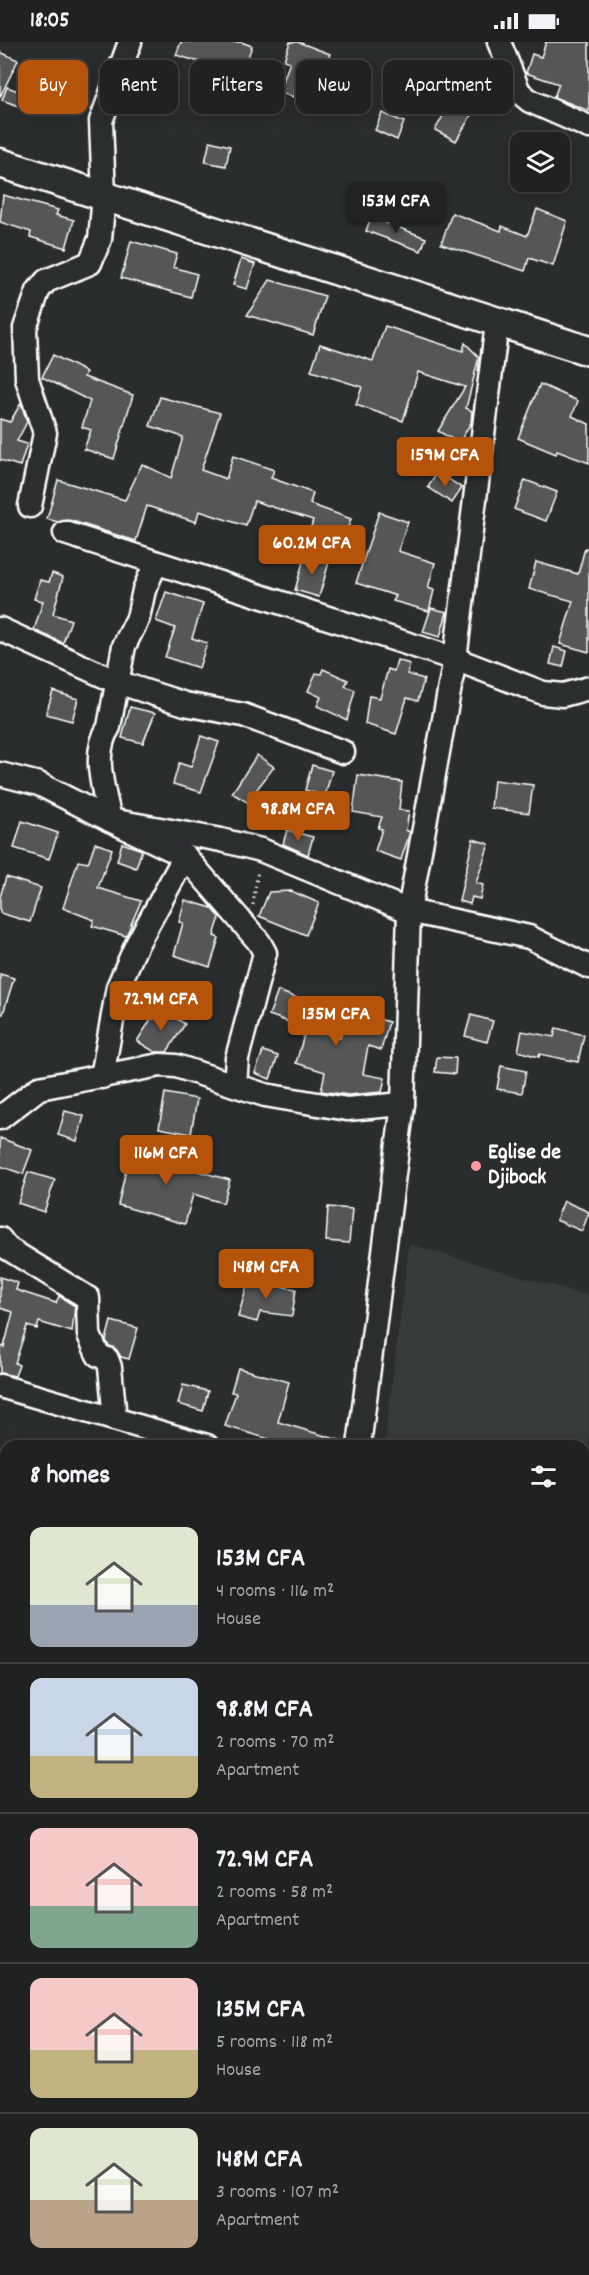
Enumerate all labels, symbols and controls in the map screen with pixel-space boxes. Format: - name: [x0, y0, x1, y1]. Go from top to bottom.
- text: 18:05: [30, 6, 69, 37]
- chip: Buy: [18, 60, 88, 114]
- chip: Rent: [100, 60, 178, 114]
- chip: Filters: [190, 60, 284, 114]
- chip: New: [296, 60, 371, 114]
- chip: Apartment: [383, 60, 513, 114]
- map controls: [510, 132, 570, 192]
- button: layers: [510, 132, 570, 192]
- pin: 153M CFA: [334, 183, 458, 234]
- text: 153M CFA: [362, 188, 430, 216]
- pin: 159M CFA: [383, 437, 507, 488]
- text: 159M CFA: [411, 442, 479, 470]
- pin: 60.2M CFA: [243, 525, 381, 576]
- text: 60.2M CFA: [273, 530, 351, 558]
- pin: 98.8M CFA: [229, 791, 367, 842]
- text: 98.8M CFA: [261, 796, 335, 824]
- pin: 72.9M CFA: [92, 981, 230, 1032]
- text: 72.9M CFA: [124, 986, 198, 1014]
- pin: 135M CFA: [274, 996, 398, 1047]
- text: 135M CFA: [302, 1001, 370, 1029]
- pin: 116M CFA: [104, 1135, 228, 1186]
- place label: Eglise de Djibock: [488, 1138, 561, 1194]
- text: 116M CFA: [134, 1140, 198, 1168]
- marker: Eglise de Djibock: [469, 1159, 483, 1173]
- pin: 148M CFA: [204, 1249, 328, 1300]
- text: 148M CFA: [233, 1254, 299, 1282]
- text: 8 homes: [30, 1458, 110, 1495]
- icon: filters: [527, 1460, 560, 1493]
- text: 153M CFA: [216, 1541, 305, 1578]
- icon: home: [78, 1551, 150, 1623]
- text: 4 rooms · 116 m²: [216, 1578, 334, 1606]
- text: House: [216, 1606, 261, 1634]
- text: 98.8M CFA: [216, 1692, 313, 1729]
- icon: home: [78, 1702, 150, 1774]
- text: 2 rooms · 70 m²: [216, 1729, 335, 1757]
- text: Apartment: [216, 1757, 299, 1785]
- text: 72.9M CFA: [216, 1842, 313, 1879]
- icon: home: [78, 1852, 150, 1924]
- text: 2 rooms · 58 m²: [216, 1879, 333, 1907]
- text: Apartment: [216, 1907, 299, 1935]
- text: 135M CFA: [216, 1992, 305, 2029]
- icon: home: [78, 2002, 150, 2074]
- text: 5 rooms · 118 m²: [216, 2029, 333, 2057]
- text: House: [216, 2057, 261, 2085]
- text: 148M CFA: [216, 2142, 303, 2179]
- icon: home: [78, 2152, 150, 2224]
- text: 3 rooms · 107 m²: [216, 2179, 339, 2207]
- text: Apartment: [216, 2207, 299, 2235]

